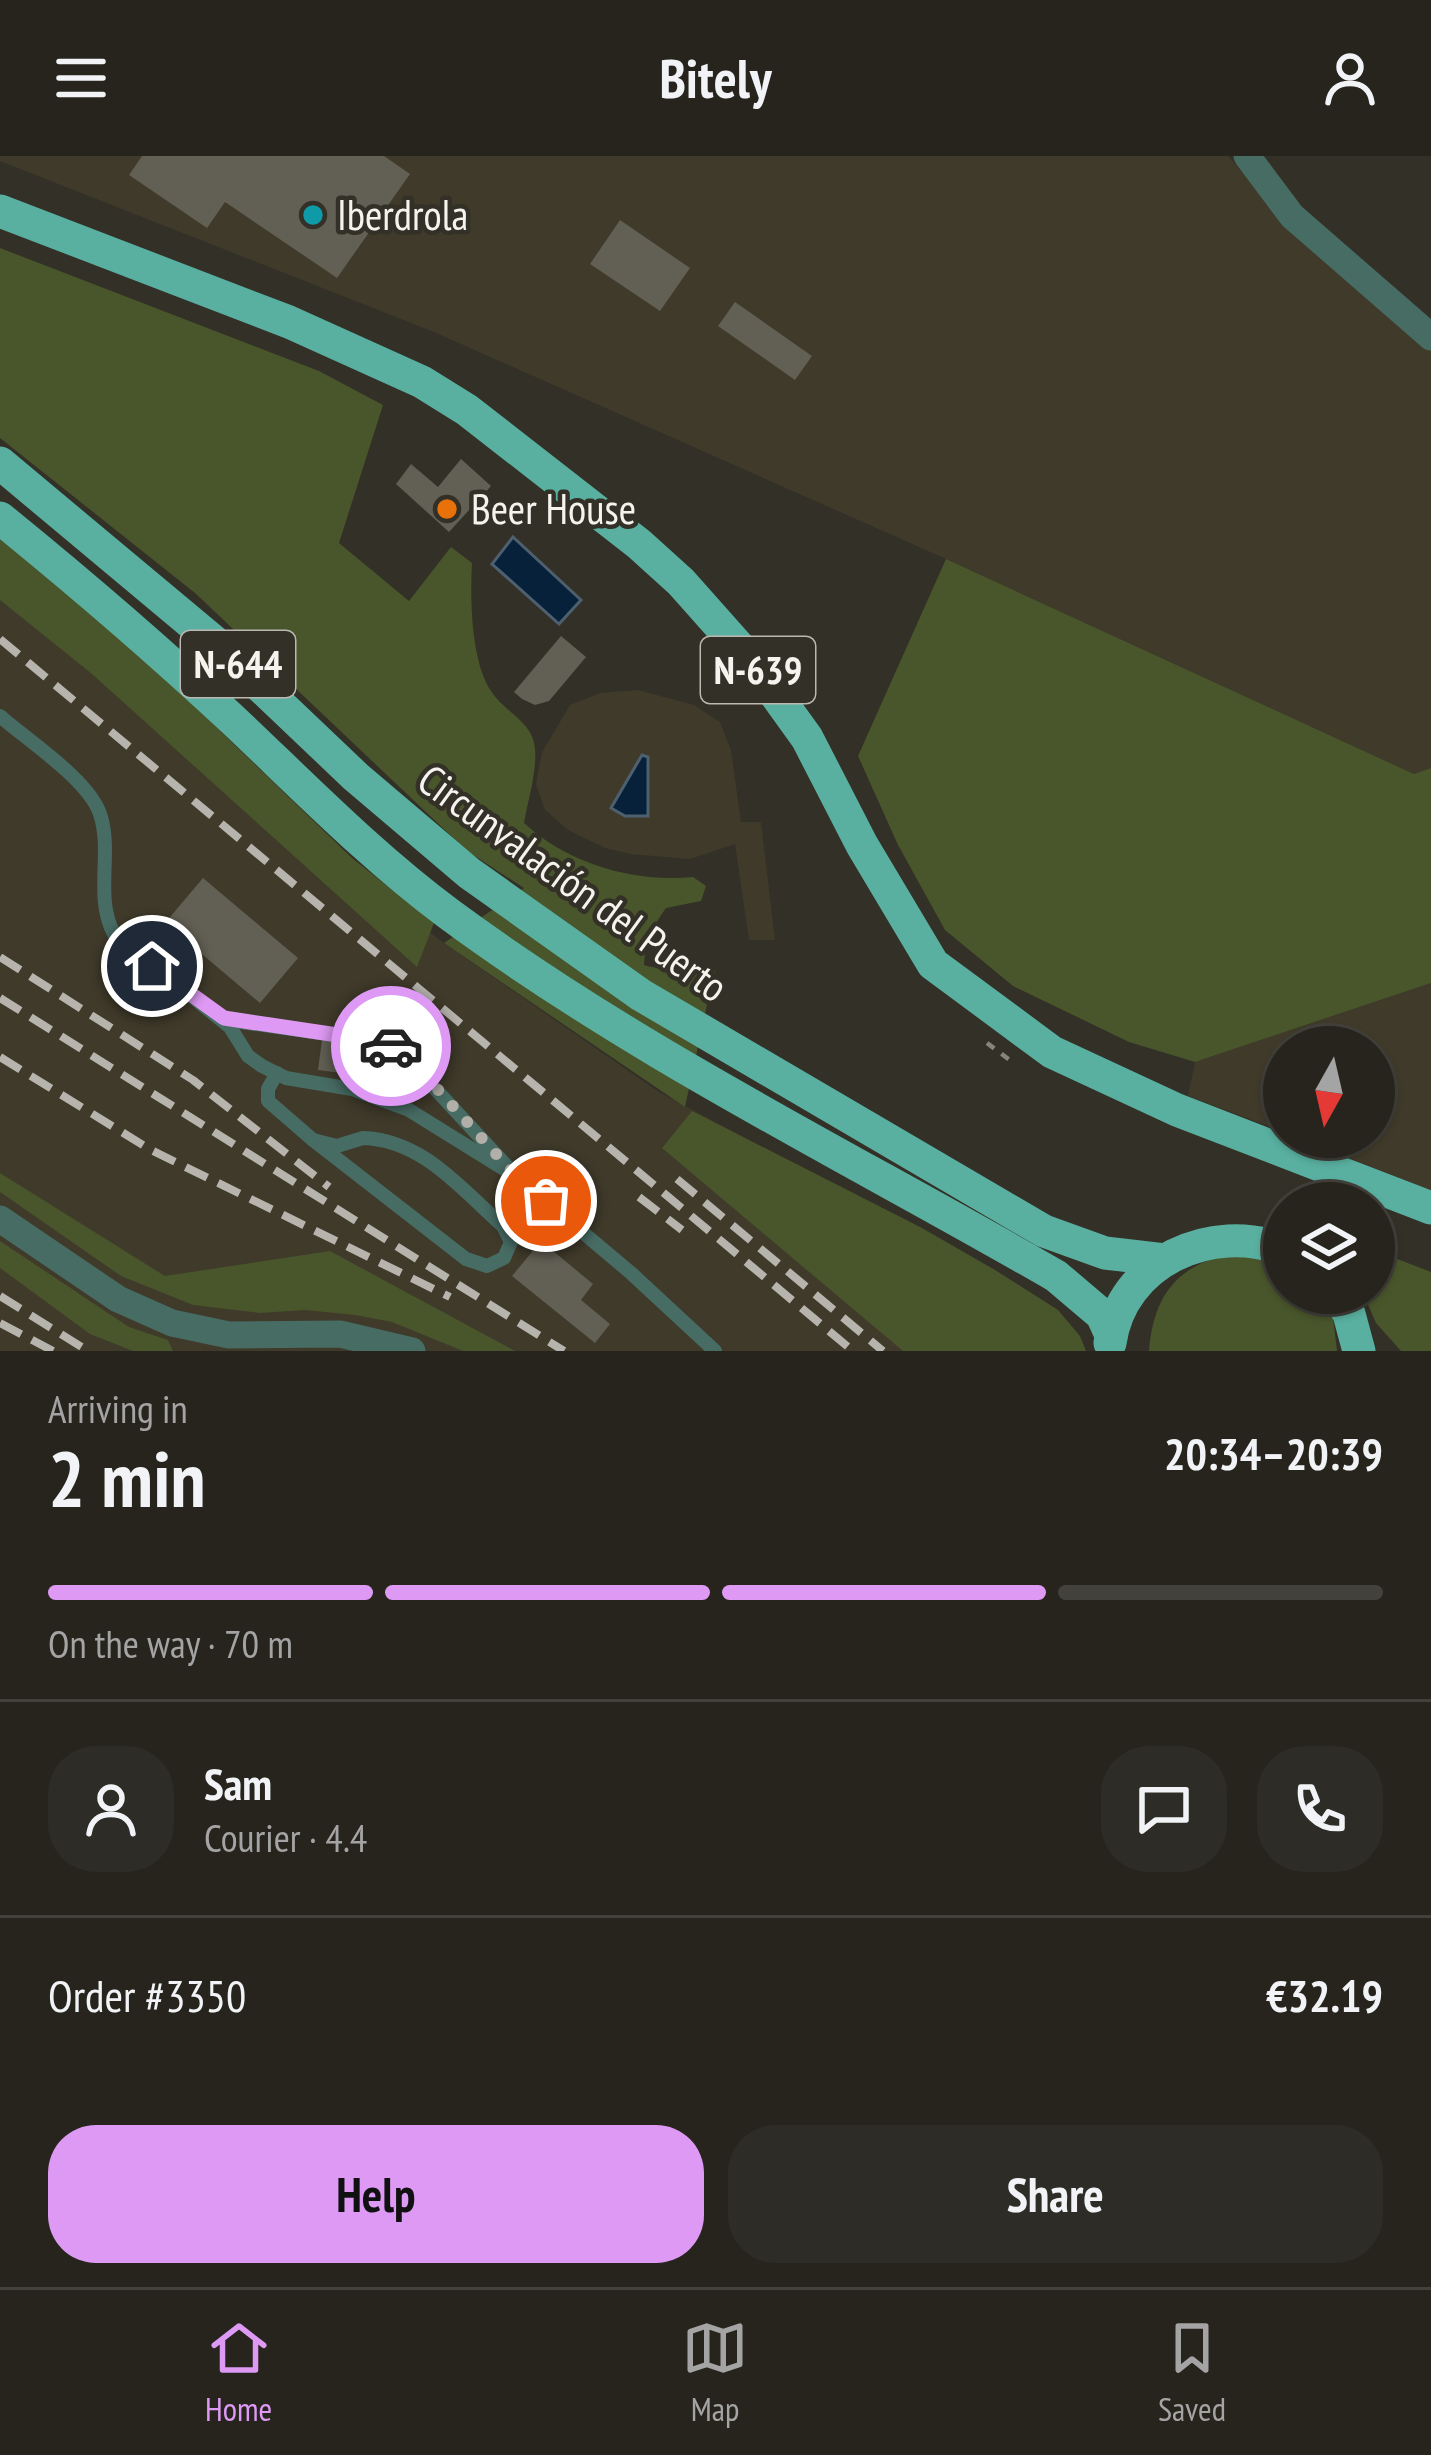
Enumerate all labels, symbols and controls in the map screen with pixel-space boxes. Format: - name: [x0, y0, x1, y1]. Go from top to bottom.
- text: Bitely: [659, 43, 772, 113]
- icon: menu: [48, 45, 114, 111]
- icon: person: [1317, 45, 1383, 111]
- place label: Iberdrola: [337, 187, 468, 242]
- marker: Iberdrola: [300, 202, 326, 228]
- place label: Beer House: [471, 481, 636, 536]
- marker: Beer House: [434, 496, 460, 522]
- road number: N-644: [181, 631, 295, 697]
- road number: N-639: [701, 637, 815, 703]
- street label: Circunvalación del Puerto: [407, 752, 739, 1014]
- pin: [101, 915, 203, 1017]
- icon: home: [119, 933, 185, 999]
- courier: [331, 986, 451, 1106]
- icon: car: [358, 1013, 424, 1079]
- north arrow: [1263, 1026, 1395, 1158]
- map controls: [1263, 1026, 1395, 1314]
- pin: [495, 1150, 597, 1252]
- icon: bag: [513, 1168, 579, 1234]
- button: layers: [1263, 1182, 1395, 1314]
- text: Arriving in: [48, 1383, 188, 1434]
- text: 20:34–20:39: [1164, 1424, 1383, 1482]
- text: 2 min: [48, 1428, 206, 1529]
- text: On the way · 70 m: [48, 1618, 293, 1669]
- button: person: [48, 1746, 174, 1872]
- button: chat: [1101, 1746, 1227, 1872]
- button: phone: [1257, 1746, 1383, 1872]
- text: Sam: [204, 1754, 272, 1812]
- text: Courier · 4.4: [204, 1812, 367, 1863]
- text: Order #3350: [48, 1966, 246, 2024]
- text: €32.19: [1266, 1966, 1383, 2024]
- button: Help: [48, 2125, 704, 2263]
- button: Share: [728, 2125, 1383, 2263]
- tab: Home: [205, 2315, 272, 2430]
- tab: Map: [682, 2315, 748, 2430]
- tab: Saved: [1158, 2315, 1226, 2430]

